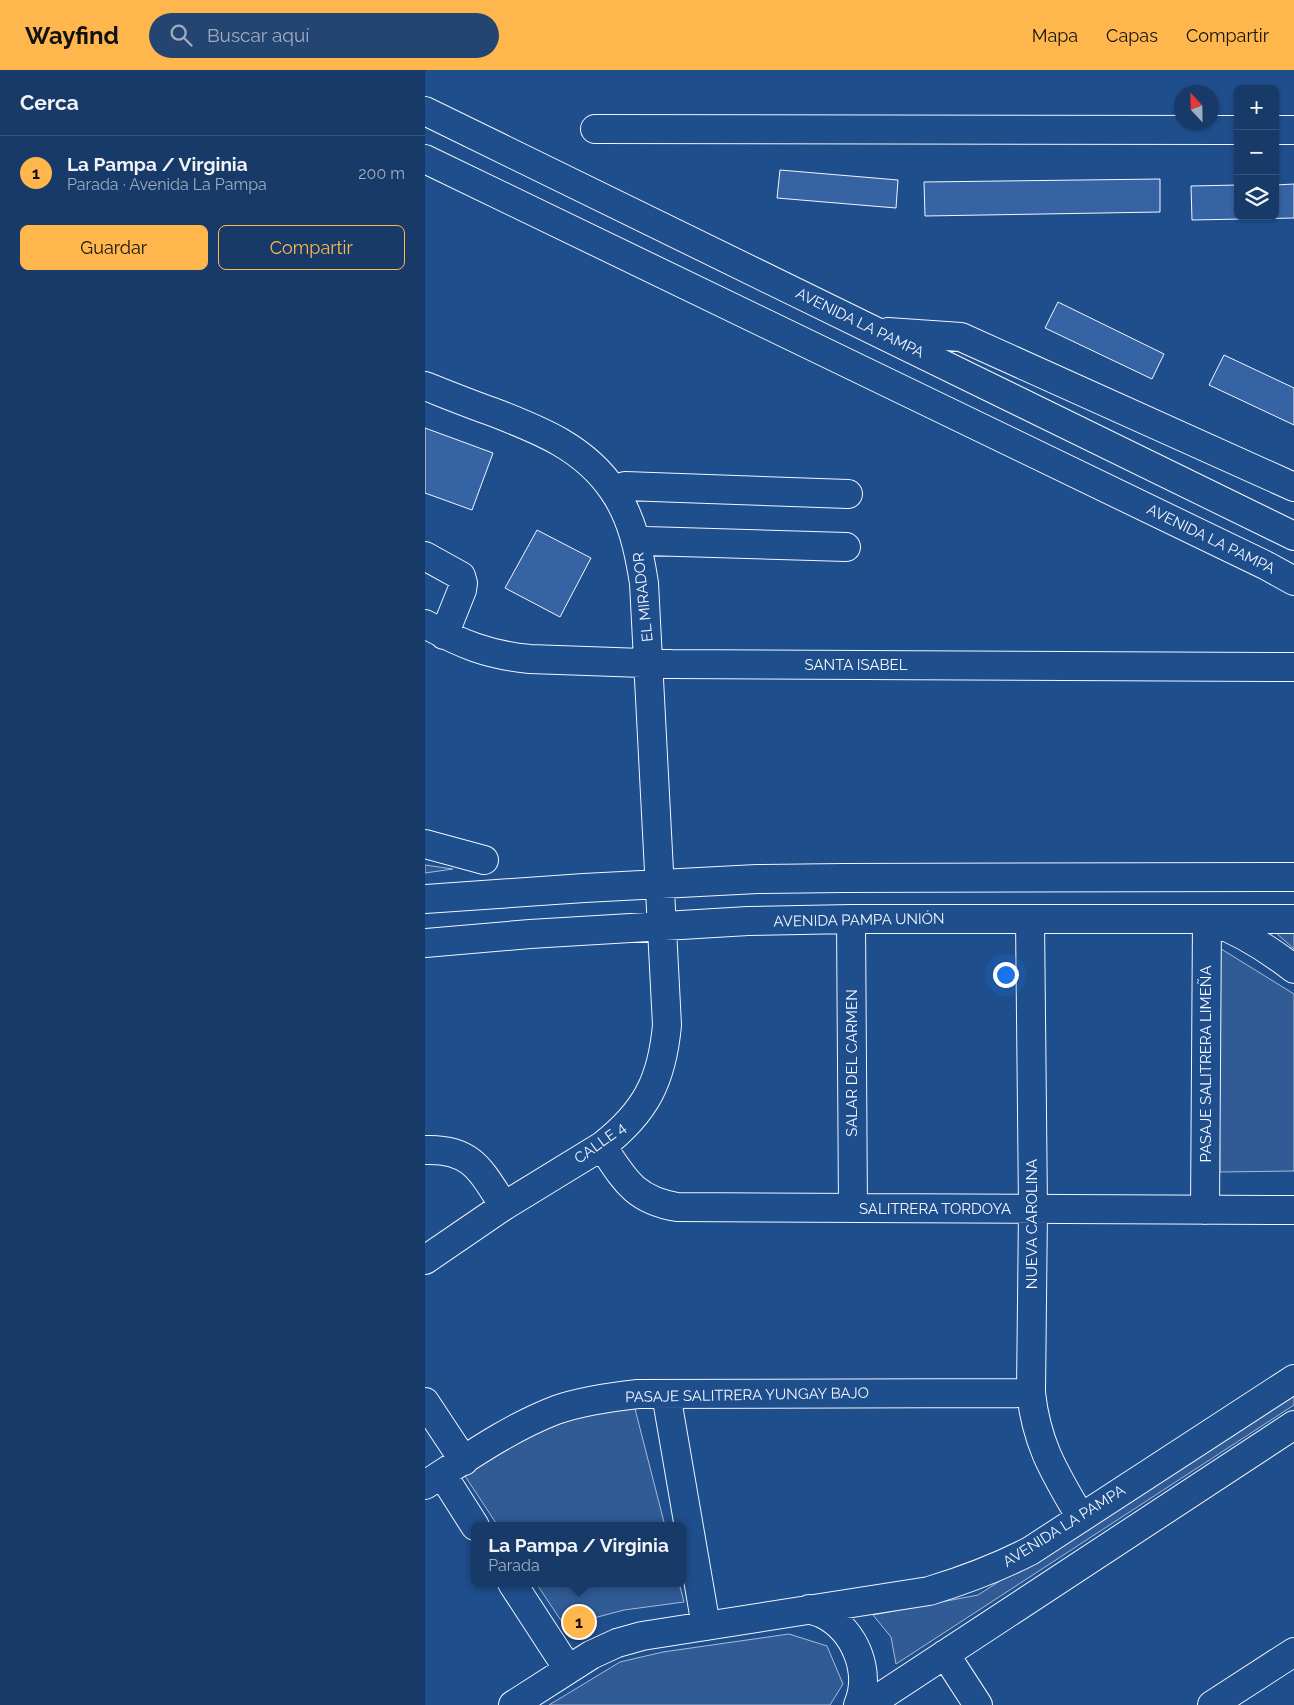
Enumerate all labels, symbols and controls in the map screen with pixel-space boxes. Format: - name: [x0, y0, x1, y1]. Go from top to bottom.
- search box: [149, 13, 499, 58]
- text: Wayfind: [25, 21, 119, 50]
- icon: search: [167, 21, 195, 49]
- text: Buscar aquí: [207, 24, 309, 46]
- text: Mapa: [1032, 25, 1078, 46]
- text: Capas: [1106, 25, 1158, 46]
- text: Compartir: [1186, 25, 1269, 46]
- north arrow: [1174, 85, 1219, 130]
- map controls: [1234, 85, 1279, 220]
- button: +: [1234, 85, 1279, 130]
- text: Cerca: [20, 90, 79, 115]
- button: −: [1234, 130, 1279, 175]
- text: La Pampa / Virginia: [67, 153, 248, 175]
- text: 1: [32, 164, 40, 183]
- text: 200 m: [358, 164, 405, 183]
- text: Parada · Avenida La Pampa: [67, 175, 267, 194]
- button: layers: [1234, 175, 1279, 220]
- button: Guardar: [20, 225, 208, 270]
- button: Compartir: [218, 225, 405, 270]
- street label: AVENIDA LA PAMPA: [793, 284, 927, 362]
- street label: AVENIDA LA PAMPA: [1144, 500, 1278, 578]
- street label: EL MIRADOR: [629, 551, 657, 643]
- street label: SANTA ISABEL: [805, 656, 908, 674]
- street label: AVENIDA PAMPA UNIÓN: [773, 910, 945, 930]
- your location: [993, 962, 1019, 988]
- street label: PASAJE SALITRERA LIMEÑA: [1197, 965, 1215, 1163]
- street label: SALAR DEL CARMEN: [843, 989, 861, 1137]
- street label: CALLE 4: [571, 1118, 629, 1168]
- street label: NUEVA CAROLINA: [1023, 1159, 1041, 1289]
- street label: SALITRERA TORDOYA: [859, 1200, 1011, 1218]
- street label: PASAJE SALITRERA YUNGAY BAJO: [625, 1384, 869, 1406]
- street label: AVENIDA LA PAMPA: [1000, 1481, 1128, 1571]
- popup: [471, 1522, 686, 1587]
- text: La Pampa / Virginia: [488, 1534, 669, 1556]
- text: Parada: [488, 1556, 540, 1575]
- pin: 1: [563, 1603, 595, 1641]

